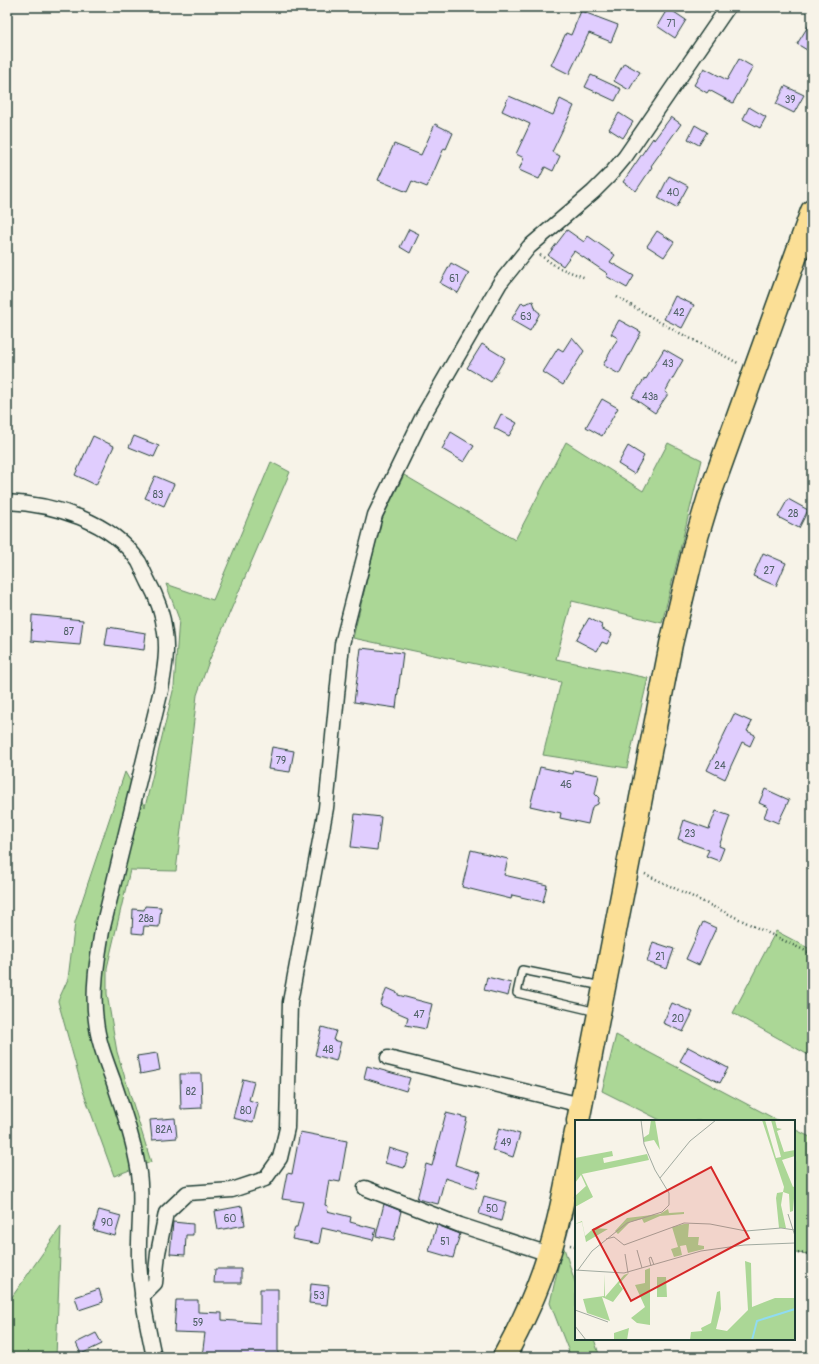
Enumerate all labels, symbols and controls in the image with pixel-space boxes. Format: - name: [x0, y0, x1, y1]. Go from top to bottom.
- house number: 71: [666, 18, 676, 30]
- house number: 39: [785, 94, 795, 106]
- house number: 40: [667, 187, 679, 199]
- house number: 61: [449, 273, 459, 285]
- house number: 42: [673, 307, 685, 319]
- house number: 63: [520, 311, 532, 323]
- house number: 43: [662, 358, 674, 370]
- house number: 43a: [642, 391, 658, 403]
- house number: 83: [153, 489, 164, 501]
- house number: 28: [788, 508, 798, 520]
- house number: 27: [764, 565, 775, 577]
- house number: 87: [64, 626, 75, 638]
- house number: 79: [276, 755, 286, 767]
- house number: 24: [714, 760, 726, 772]
- house number: 46: [560, 779, 572, 791]
- house number: 23: [685, 828, 696, 840]
- house number: 28a: [138, 913, 154, 925]
- house number: 21: [655, 951, 665, 963]
- house number: 47: [413, 1009, 425, 1021]
- house number: 20: [672, 1013, 684, 1025]
- house number: 48: [323, 1044, 333, 1056]
- house number: 82: [186, 1086, 197, 1098]
- house number: 80: [240, 1105, 252, 1117]
- inset map: [575, 1120, 795, 1340]
- house number: 82A: [155, 1124, 173, 1136]
- house number: 49: [501, 1137, 511, 1149]
- house number: 50: [486, 1203, 498, 1215]
- house number: 60: [224, 1213, 236, 1225]
- house number: 90: [101, 1217, 113, 1229]
- house number: 51: [440, 1236, 450, 1248]
- house number: 53: [314, 1290, 325, 1302]
- house number: 59: [193, 1317, 203, 1329]

